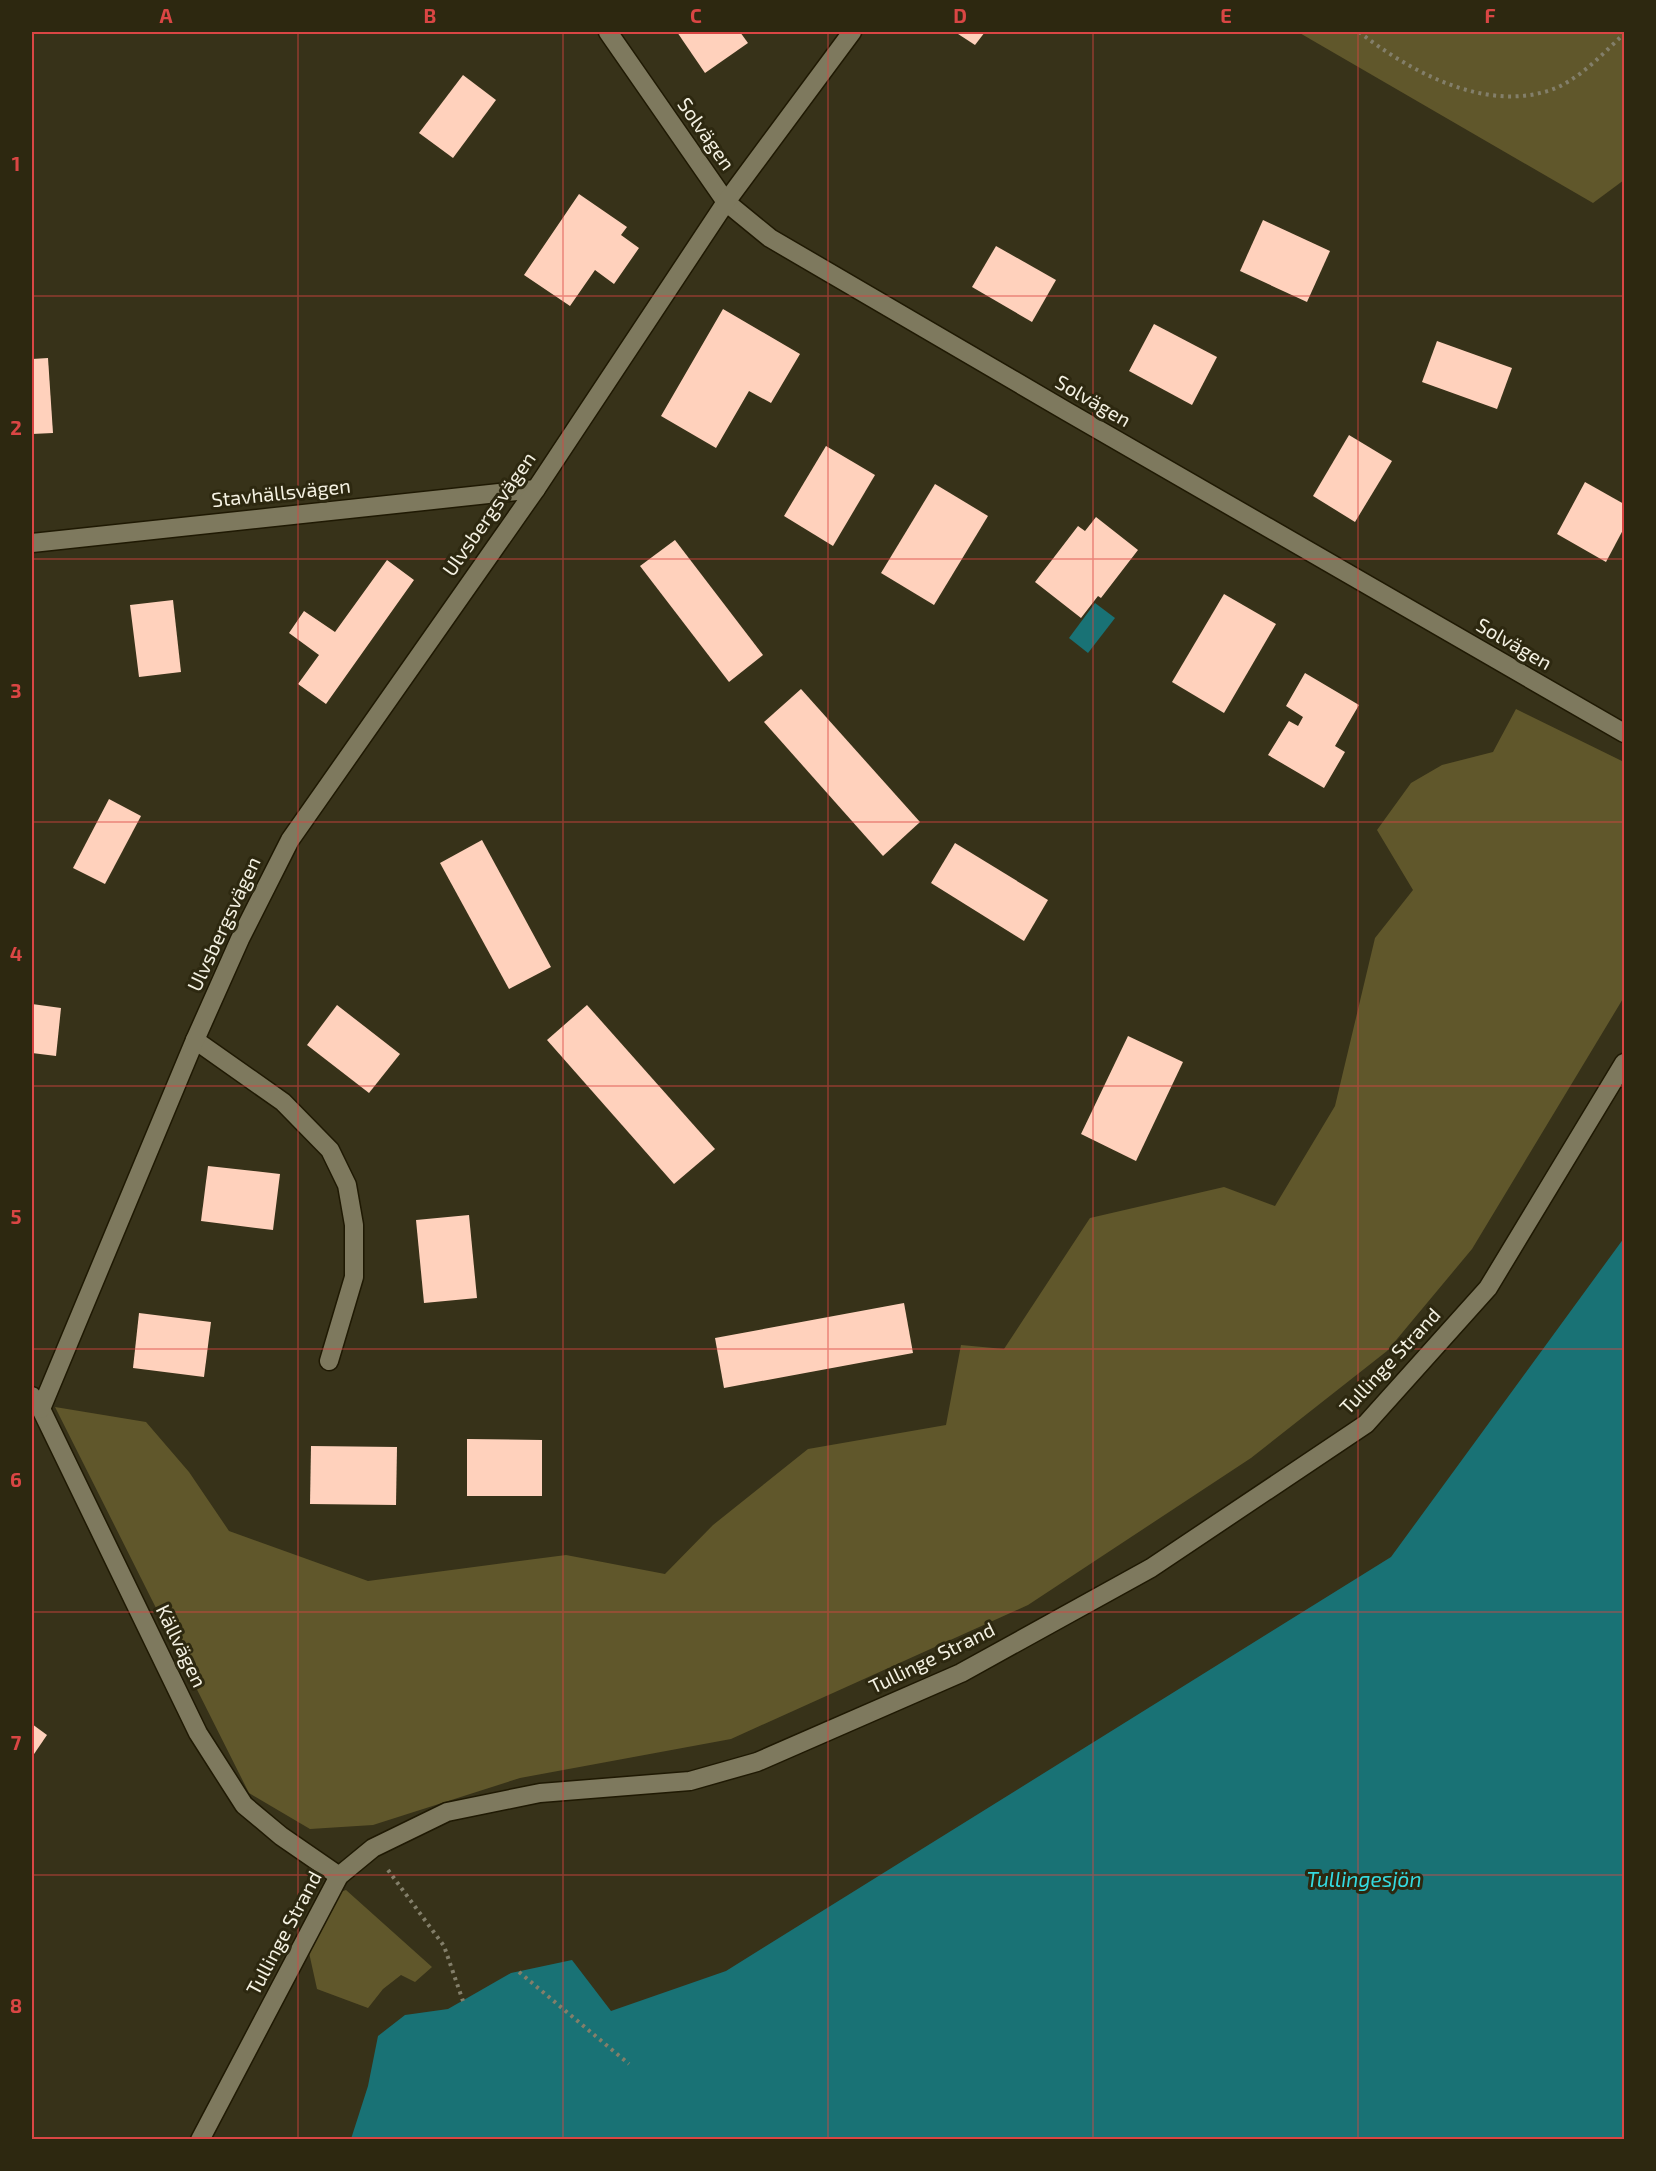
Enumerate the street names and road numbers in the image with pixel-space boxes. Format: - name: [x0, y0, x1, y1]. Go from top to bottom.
- street label: Solvägen: [673, 93, 740, 174]
- street label: Solvägen: [1052, 369, 1135, 431]
- street label: Ulvsbergsvägen: [437, 447, 540, 580]
- street label: Stavhällsvägen: [210, 473, 352, 511]
- street label: Solvägen: [1473, 612, 1556, 674]
- street label: Ulvsbergsvägen: [181, 852, 265, 995]
- street label: Tullinge Strand: [1334, 1302, 1445, 1419]
- street label: Källvägen: [152, 1600, 212, 1691]
- street label: Tullinge Strand: [865, 1616, 998, 1698]
- street label: Tullinge Strand: [240, 1867, 326, 1999]

